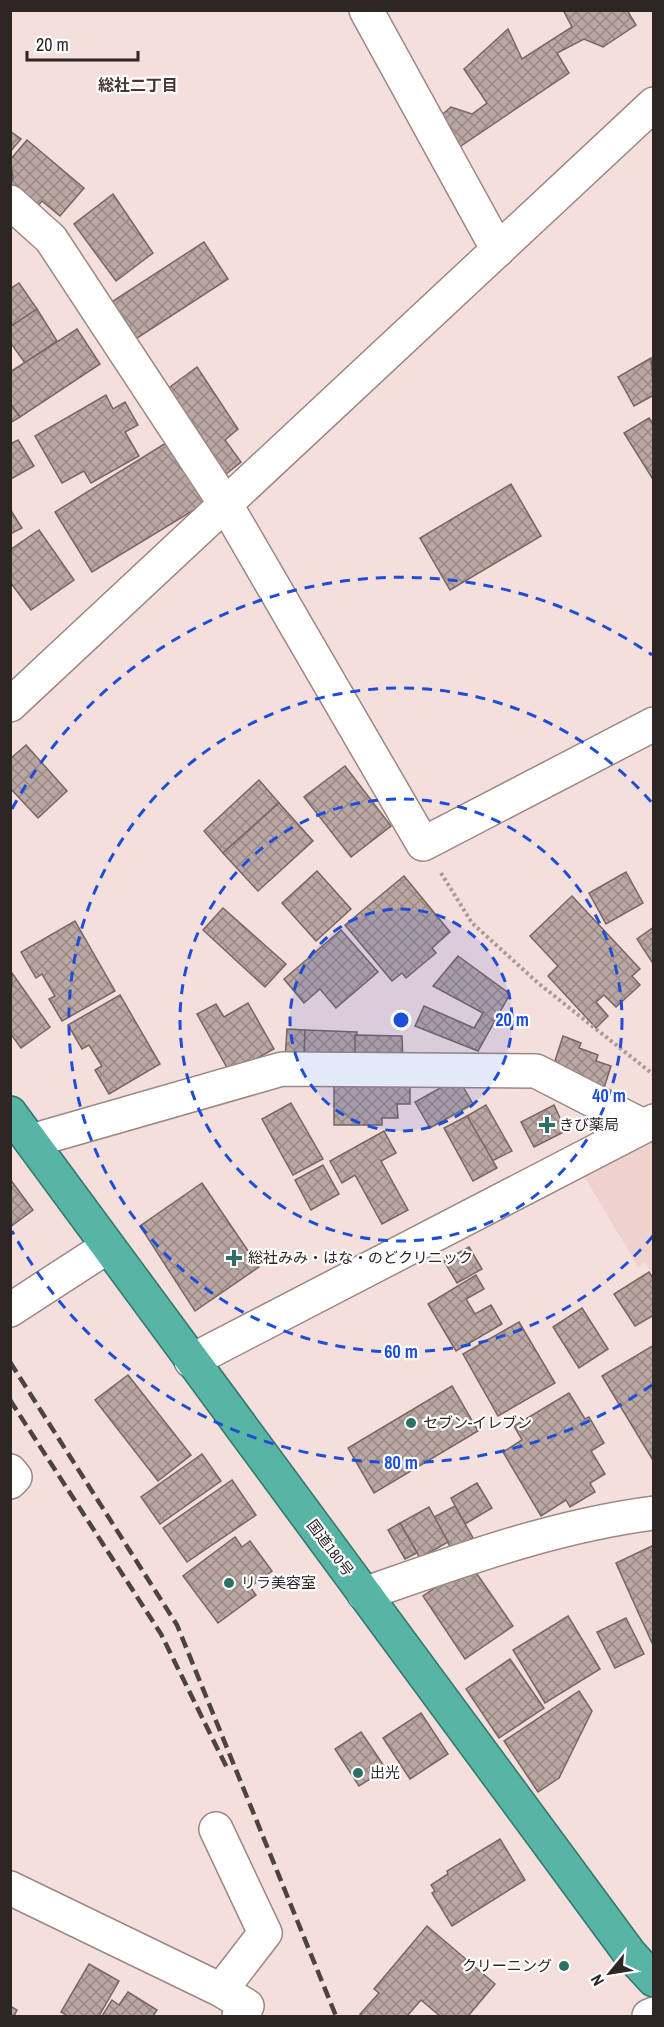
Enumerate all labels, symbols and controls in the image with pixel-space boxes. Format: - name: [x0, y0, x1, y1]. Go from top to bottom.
- scale bar: [27, 24, 138, 62]
- text: 20 m: [36, 32, 69, 57]
- district label: 総社二丁目: [98, 74, 178, 96]
- text: 20 m: [495, 1007, 529, 1032]
- centre of rings: [391, 1010, 411, 1030]
- text: 40 m: [592, 1083, 626, 1108]
- place label: きび薬局: [559, 1114, 619, 1135]
- marker: きび薬局: [540, 1118, 554, 1132]
- place label: 総社みみ・はな・のどクリニック: [248, 1247, 473, 1268]
- marker: 総社みみ・はな・のどクリニック: [225, 1249, 243, 1267]
- text: 60 m: [384, 1339, 418, 1364]
- place label: セブン-イレブン: [423, 1412, 532, 1433]
- marker: セブン-イレブン: [404, 1416, 418, 1430]
- text: 80 m: [384, 1450, 418, 1475]
- street label: 国道180号: [302, 1515, 359, 1580]
- place label: リラ美容室: [241, 1572, 316, 1593]
- marker: リラ美容室: [222, 1576, 236, 1590]
- place label: 出光: [370, 1762, 400, 1783]
- marker: 出光: [351, 1766, 365, 1780]
- north arrow: [580, 1943, 640, 2003]
- place label: クリーニング: [462, 1955, 552, 1976]
- marker: クリーニング: [557, 1959, 571, 1973]
- text: N: [585, 1971, 609, 1990]

